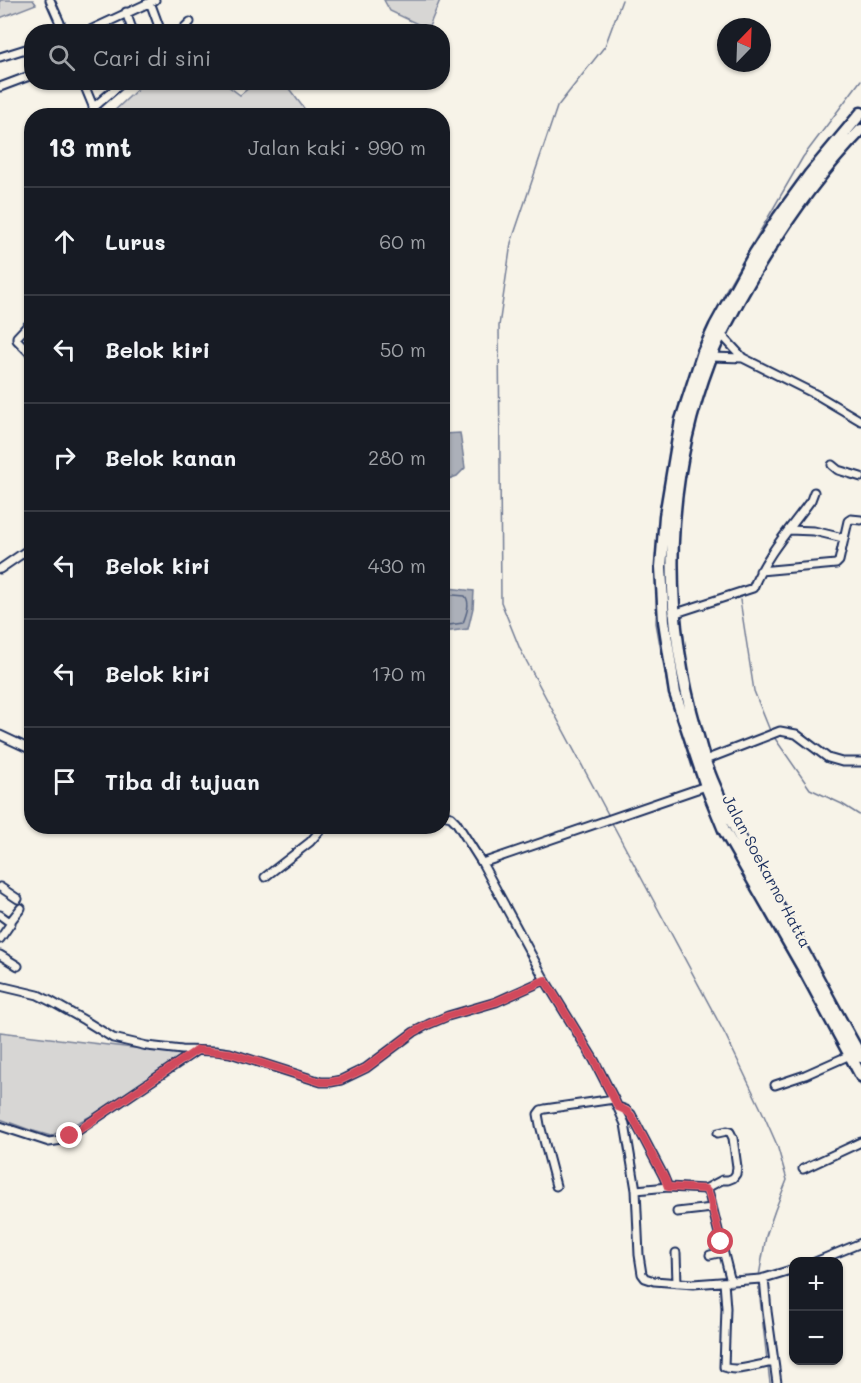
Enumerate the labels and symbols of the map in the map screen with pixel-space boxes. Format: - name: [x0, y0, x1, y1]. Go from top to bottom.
- north arrow: [717, 18, 771, 72]
- street label: Jalan Soekarno Hatta: [718, 791, 817, 951]
- route end: [56, 1122, 82, 1148]
- route start: [707, 1228, 733, 1254]

